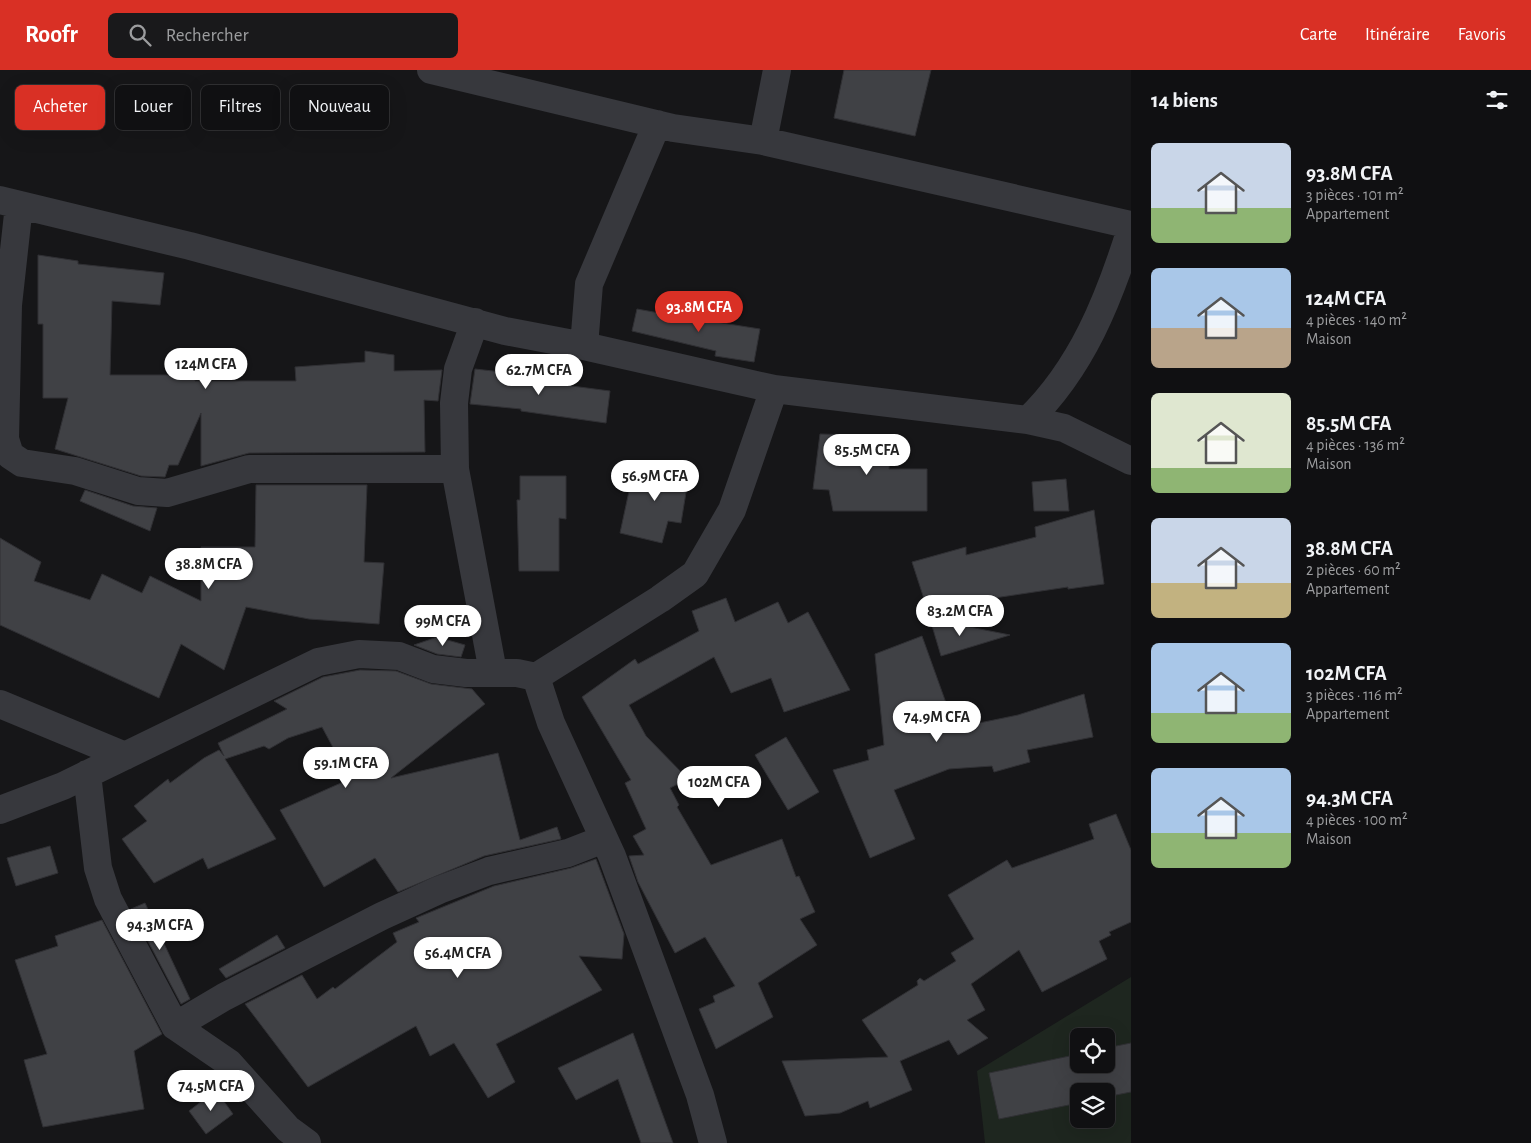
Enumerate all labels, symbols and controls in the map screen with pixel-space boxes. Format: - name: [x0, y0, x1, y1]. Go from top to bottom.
- search box: [108, 13, 458, 58]
- icon: search: [126, 21, 154, 49]
- text: Roofr: [25, 23, 78, 47]
- text: Rechercher: [166, 26, 249, 45]
- text: Carte: [1300, 26, 1337, 44]
- text: Itinéraire: [1365, 26, 1430, 44]
- text: Favoris: [1458, 26, 1506, 44]
- chip: Acheter: [15, 85, 105, 130]
- chip: Louer: [115, 85, 191, 130]
- chip: Filtres: [201, 85, 280, 130]
- chip: Nouveau: [290, 85, 389, 130]
- icon: filters: [1483, 86, 1511, 114]
- text: 14 biens: [1151, 90, 1218, 111]
- icon: home: [1191, 163, 1251, 223]
- text: 93.8M CFA: [1306, 163, 1393, 184]
- text: 3 pièces · 101 m²: [1306, 187, 1404, 203]
- text: Appartement: [1306, 206, 1389, 222]
- icon: home: [1191, 288, 1251, 348]
- text: 124M CFA: [1306, 288, 1386, 309]
- pin: 93.8M CFA: [642, 290, 756, 333]
- text: 93.8M CFA: [666, 299, 732, 315]
- text: 4 pièces · 140 m²: [1306, 312, 1407, 328]
- text: Maison: [1306, 331, 1352, 347]
- pin: 124M CFA: [154, 348, 258, 390]
- pin: 62.7M CFA: [482, 354, 596, 396]
- text: 124M CFA: [175, 356, 237, 372]
- text: 62.7M CFA: [506, 362, 572, 378]
- icon: home: [1191, 413, 1251, 473]
- text: 85.5M CFA: [1306, 413, 1392, 434]
- pin: 85.5M CFA: [810, 434, 924, 476]
- text: 4 pièces · 136 m²: [1306, 437, 1405, 453]
- text: 85.5M CFA: [834, 442, 900, 458]
- text: Maison: [1306, 456, 1352, 472]
- pin: 56.9M CFA: [598, 460, 712, 502]
- text: 56.9M CFA: [622, 468, 688, 484]
- icon: home: [1191, 538, 1251, 598]
- text: 38.8M CFA: [1306, 538, 1393, 559]
- pin: 38.8M CFA: [152, 548, 266, 590]
- text: 38.8M CFA: [176, 556, 242, 572]
- text: 2 pièces · 60 m²: [1306, 562, 1401, 578]
- text: Appartement: [1306, 581, 1389, 597]
- pin: 83.2M CFA: [903, 594, 1017, 637]
- text: 83.2M CFA: [927, 603, 993, 619]
- pin: 99M CFA: [397, 604, 489, 647]
- text: 99M CFA: [415, 613, 471, 629]
- icon: home: [1191, 663, 1251, 723]
- text: 102M CFA: [1306, 663, 1387, 684]
- text: 3 pièces · 116 m²: [1306, 687, 1403, 703]
- pin: 74.9M CFA: [880, 700, 994, 743]
- text: Appartement: [1306, 706, 1389, 722]
- text: 74.9M CFA: [904, 709, 970, 725]
- pin: 59.1M CFA: [289, 746, 403, 789]
- text: 59.1M CFA: [314, 755, 378, 771]
- pin: 102M CFA: [667, 766, 771, 808]
- text: 102M CFA: [688, 774, 750, 790]
- icon: home: [1191, 788, 1251, 848]
- text: 94.3M CFA: [1306, 788, 1393, 809]
- text: 4 pièces · 100 m²: [1306, 812, 1408, 828]
- text: Maison: [1306, 831, 1352, 847]
- pin: 94.3M CFA: [103, 908, 217, 951]
- text: 94.3M CFA: [127, 917, 193, 933]
- pin: 56.4M CFA: [401, 936, 515, 979]
- text: 56.4M CFA: [425, 945, 491, 961]
- map controls: [1070, 1028, 1115, 1128]
- button: locate: [1070, 1028, 1115, 1073]
- pin: 74.5M CFA: [154, 1070, 268, 1112]
- text: 74.5M CFA: [178, 1078, 244, 1094]
- button: layers: [1070, 1083, 1115, 1128]

